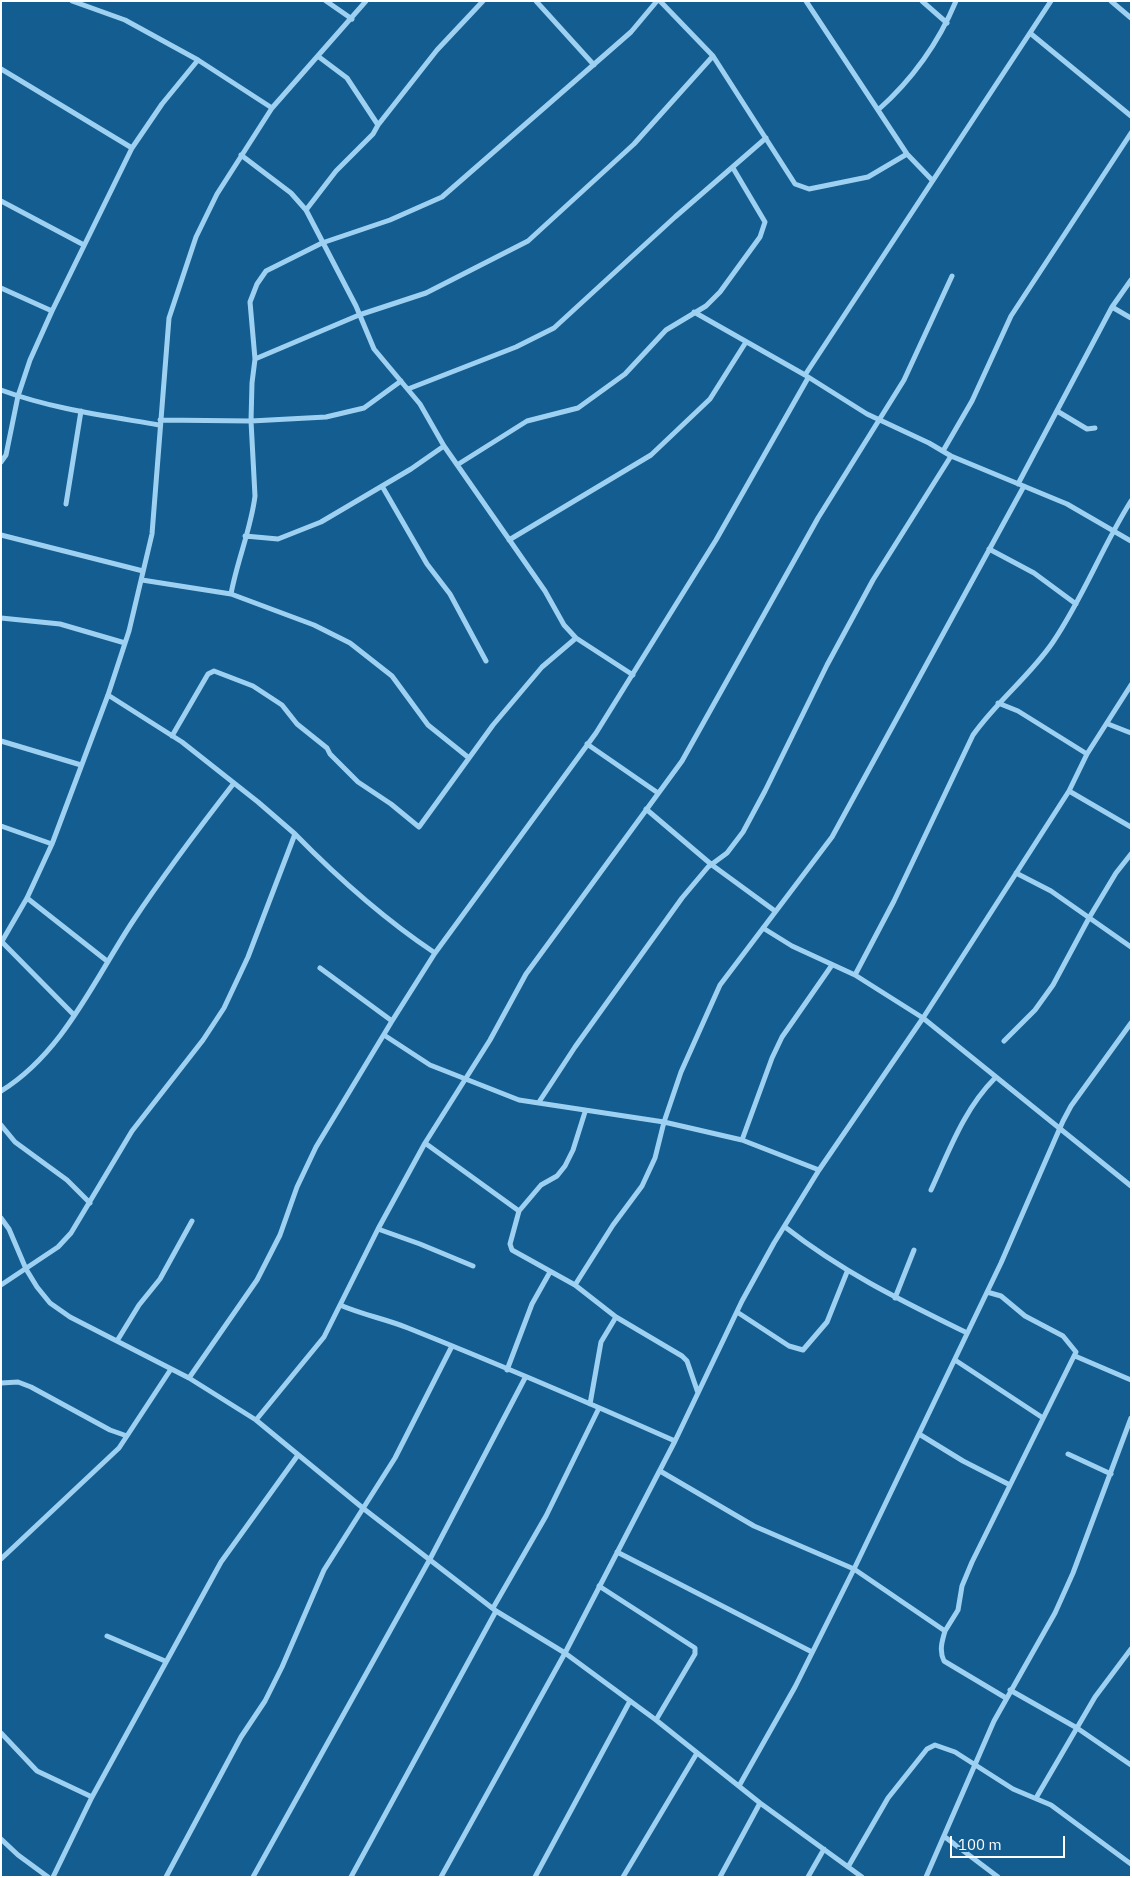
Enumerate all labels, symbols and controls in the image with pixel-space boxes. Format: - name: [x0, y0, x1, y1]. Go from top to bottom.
- scale bar: [952, 1826, 1067, 1858]
- text: 100 m: [958, 1835, 1002, 1854]

